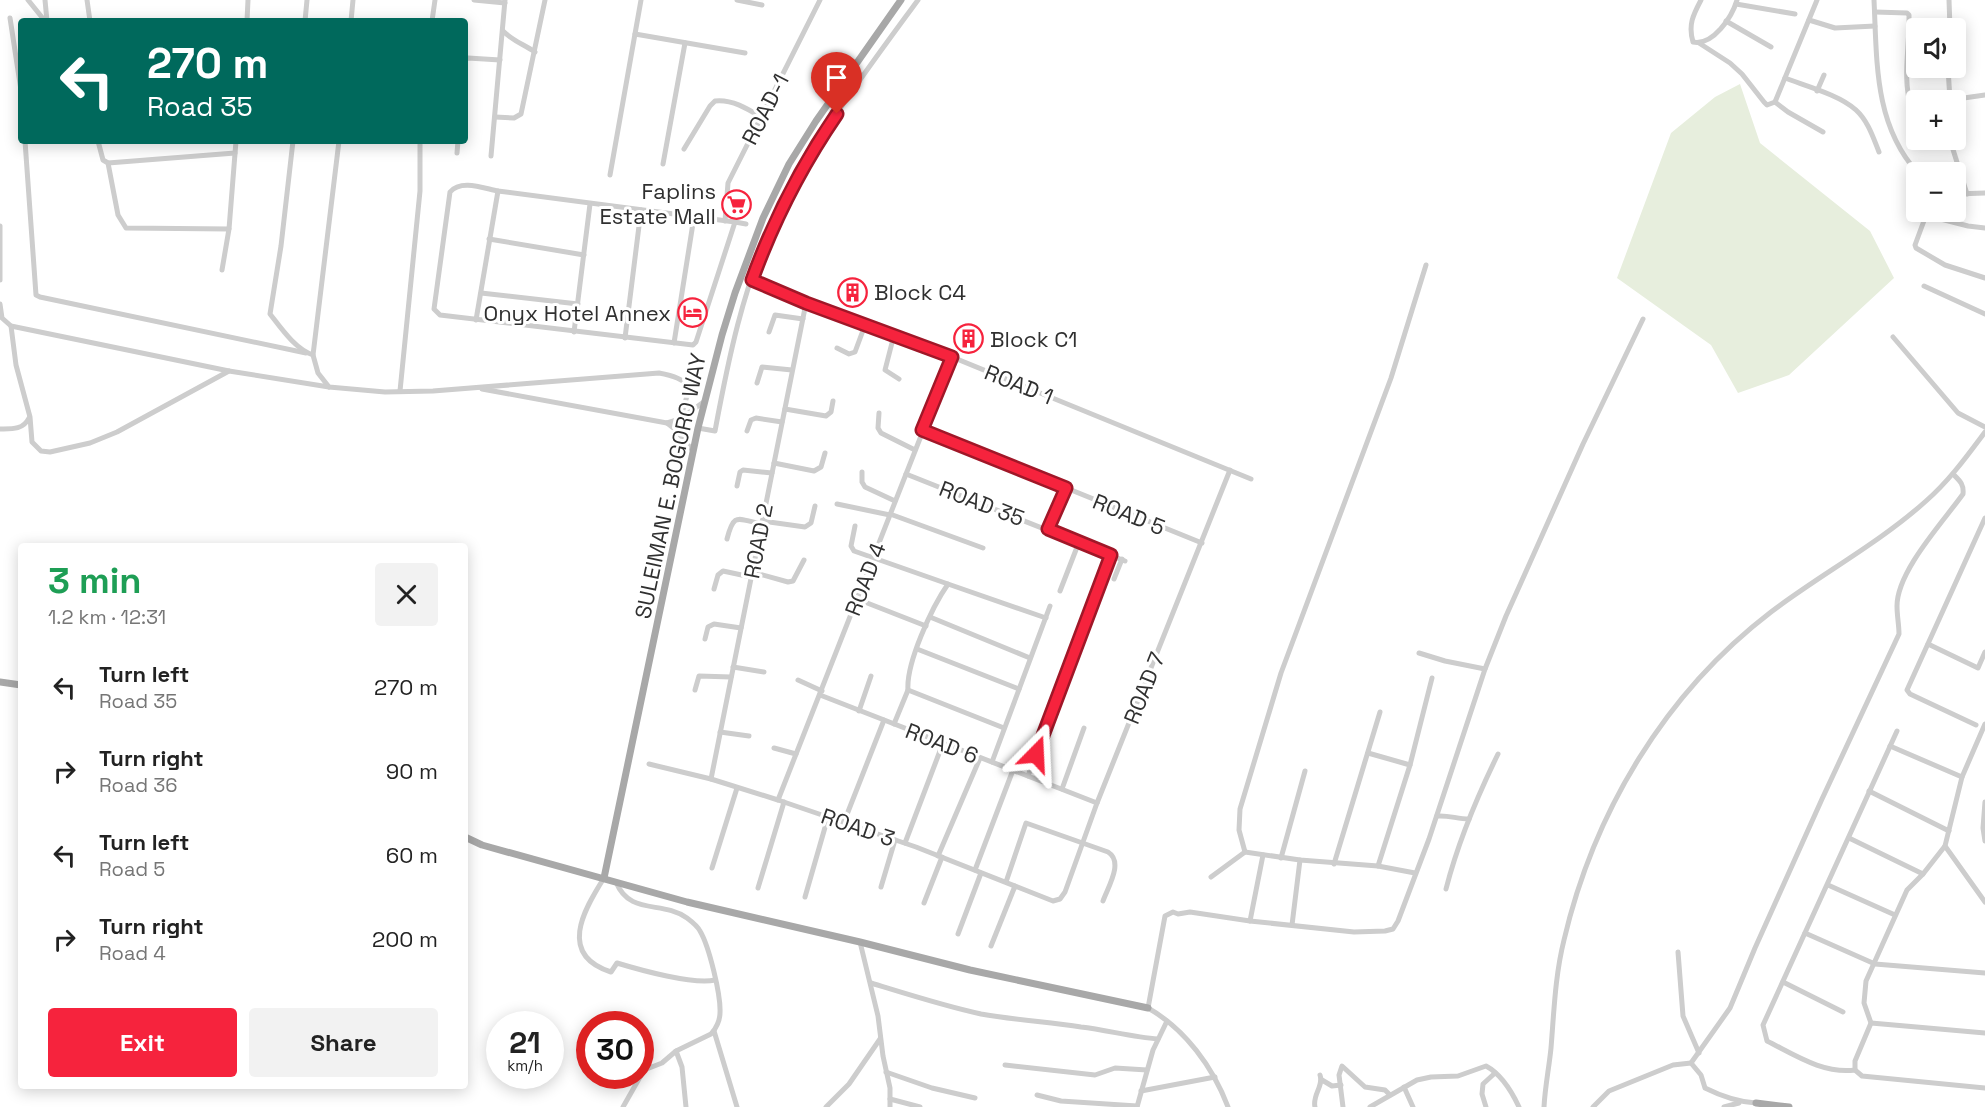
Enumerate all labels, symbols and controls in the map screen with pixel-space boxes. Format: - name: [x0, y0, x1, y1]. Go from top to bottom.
- map controls: [1906, 18, 1966, 222]
- button: sound: [1906, 18, 1966, 78]
- text: 270 m: [147, 37, 268, 90]
- icon: left: [48, 42, 126, 120]
- pin: [811, 52, 862, 114]
- icon: arrive: [820, 61, 853, 94]
- street label: ROAD-1: [735, 69, 795, 149]
- text: Road 35: [147, 89, 253, 124]
- button: +: [1906, 90, 1966, 150]
- button: −: [1906, 162, 1966, 222]
- place label: Faplins Estate Mall: [599, 177, 716, 230]
- supermarket icon: Faplins Estate Mall: [721, 188, 753, 220]
- building icon: Block C4: [837, 276, 869, 308]
- place label: Block C4: [874, 278, 966, 306]
- hotel icon: Onyx Hotel Annex: [676, 297, 708, 329]
- place label: Onyx Hotel Annex: [484, 299, 671, 327]
- building icon: Block C1: [953, 323, 985, 355]
- place label: Block C1: [990, 325, 1078, 353]
- street label: SULEIMAN E. BOGORO WAY: [628, 350, 712, 621]
- street label: ROAD 1: [981, 358, 1057, 410]
- street label: ROAD 35: [935, 474, 1029, 532]
- street label: ROAD 5: [1089, 487, 1169, 541]
- street label: ROAD 2: [737, 501, 779, 581]
- street label: ROAD 4: [838, 538, 892, 620]
- text: 3 min: [48, 558, 142, 604]
- button: close: [375, 563, 438, 626]
- text: 1.2 km · 12:31: [48, 604, 166, 630]
- street label: ROAD 7: [1117, 648, 1171, 728]
- text: Turn left: [99, 660, 189, 688]
- icon: left: [48, 671, 81, 704]
- text: 270 m: [374, 673, 438, 701]
- text: Road 35: [99, 688, 177, 714]
- street label: ROAD 6: [902, 716, 982, 770]
- position arrow: [1004, 722, 1068, 786]
- text: Turn right: [99, 744, 204, 772]
- icon: right: [48, 755, 81, 788]
- text: 90 m: [386, 757, 438, 785]
- text: Road 36: [99, 772, 178, 798]
- street label: ROAD 3: [818, 801, 898, 853]
- text: Turn left: [99, 828, 189, 856]
- icon: left: [48, 839, 81, 872]
- text: 60 m: [386, 841, 438, 869]
- text: Road 5: [99, 856, 165, 882]
- text: Turn right: [99, 912, 204, 940]
- icon: right: [48, 923, 81, 956]
- text: 200 m: [372, 925, 438, 953]
- text: Road 4: [99, 940, 166, 966]
- button: Exit: [48, 1008, 237, 1077]
- button: Share: [249, 1008, 438, 1077]
- speed limit sign: 30: [576, 1011, 654, 1089]
- text: 21: [509, 1023, 541, 1062]
- text: km/h: [507, 1056, 543, 1075]

